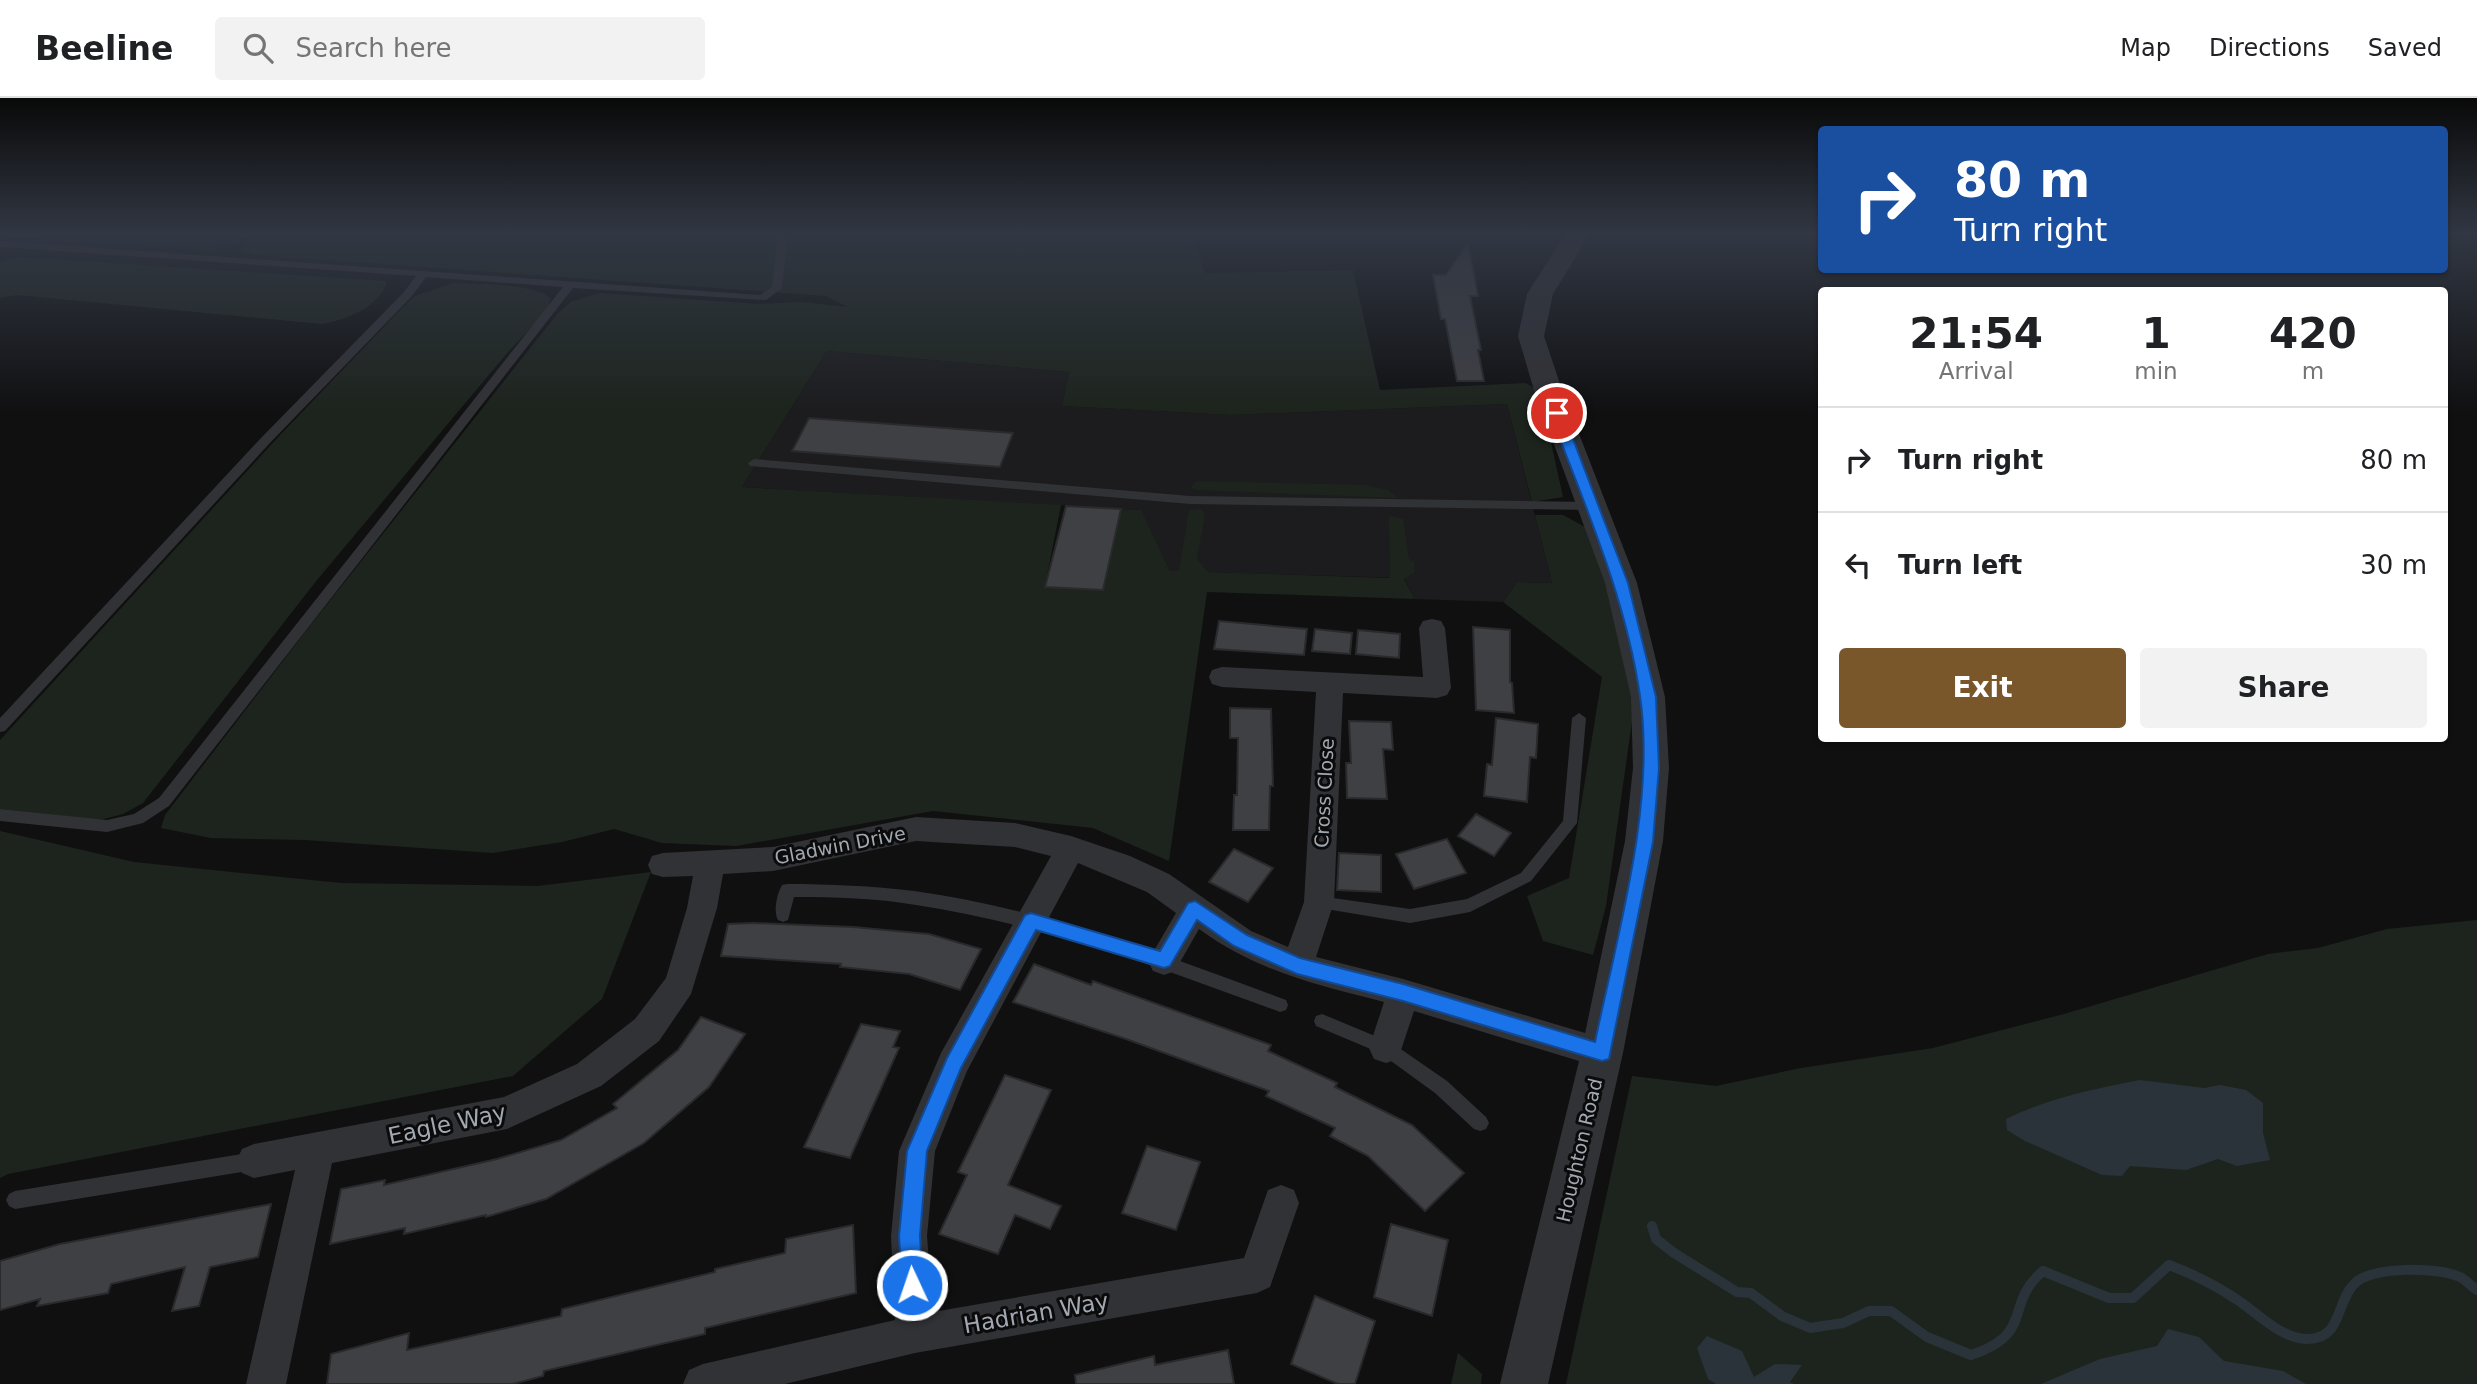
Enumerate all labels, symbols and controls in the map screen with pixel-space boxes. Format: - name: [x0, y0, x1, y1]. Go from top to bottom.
- search box: [215, 17, 705, 80]
- text: Beeline: [35, 29, 173, 68]
- icon: search: [239, 29, 277, 67]
- text: Search here: [295, 33, 452, 63]
- text: Map: [2120, 34, 2171, 62]
- text: Directions: [2209, 34, 2330, 62]
- text: Saved: [2368, 34, 2442, 62]
- text: 80 m: [1954, 152, 2090, 209]
- icon: right: [1839, 154, 1930, 245]
- text: Turn right: [1954, 211, 2107, 249]
- text: 21:54: [1909, 309, 2043, 358]
- text: 1: [2141, 309, 2171, 358]
- text: 420: [2269, 309, 2357, 358]
- text: Arrival: [1939, 358, 2014, 384]
- text: min: [2134, 358, 2178, 384]
- text: m: [2302, 358, 2324, 384]
- pin: [1527, 383, 1587, 443]
- icon: arrive: [1538, 394, 1576, 432]
- icon: right: [1839, 441, 1877, 479]
- text: Turn right: [1898, 445, 2043, 475]
- text: 80 m: [2360, 445, 2427, 475]
- icon: left: [1839, 546, 1877, 584]
- text: Turn left: [1898, 550, 2022, 580]
- text: 30 m: [2360, 550, 2427, 580]
- button: Exit: [1839, 648, 2126, 728]
- button: Share: [2140, 648, 2427, 728]
- street label: Cross Close: [1310, 738, 1338, 848]
- street label: Gladwin Drive: [772, 821, 908, 869]
- street label: Houghton Road: [1552, 1076, 1606, 1224]
- street label: Eagle Way: [386, 1099, 508, 1149]
- position arrow: [875, 1248, 949, 1322]
- street label: Hadrian Way: [961, 1287, 1111, 1339]

